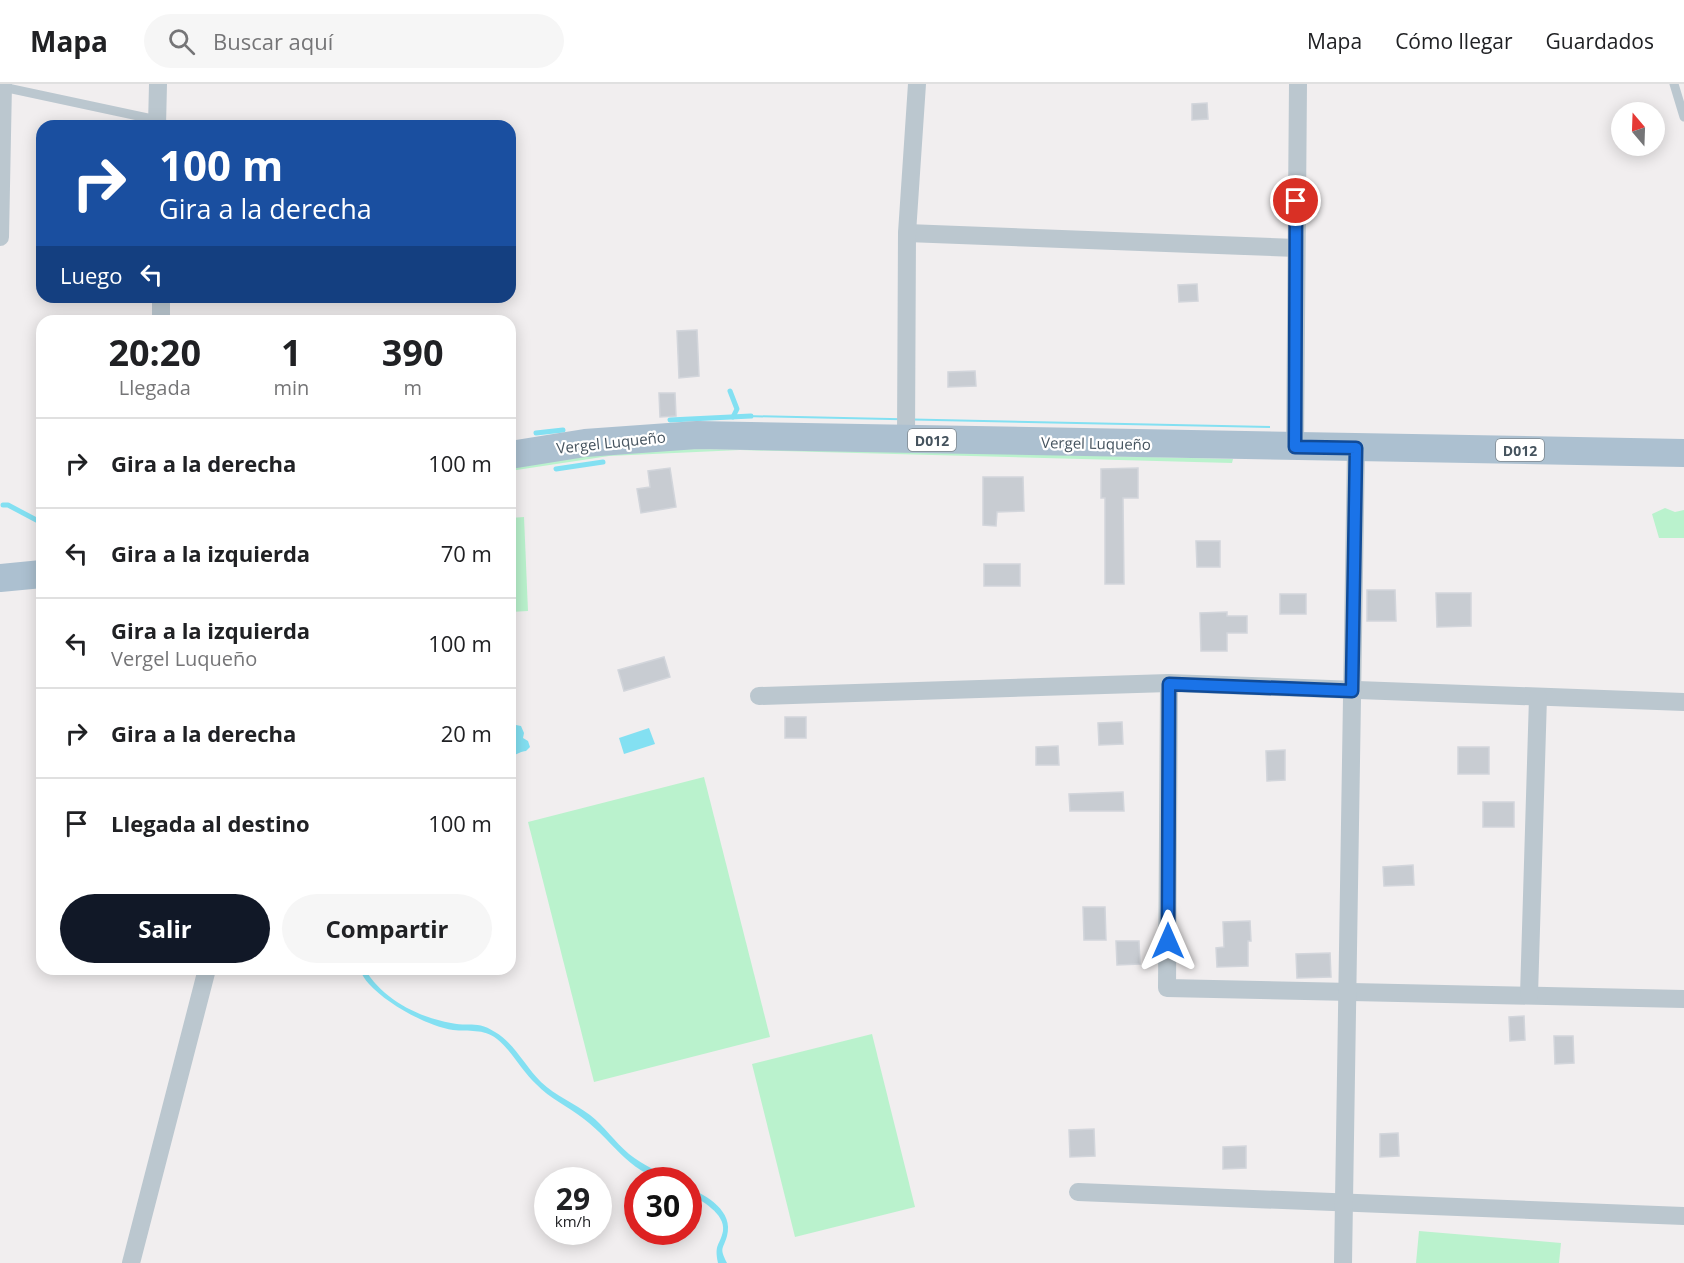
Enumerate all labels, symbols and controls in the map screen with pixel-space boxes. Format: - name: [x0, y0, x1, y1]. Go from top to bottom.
- search box: [144, 14, 564, 68]
- text: Mapa: [30, 22, 108, 60]
- icon: search: [165, 25, 198, 58]
- text: Buscar aquí: [213, 26, 333, 56]
- text: Mapa: [1307, 27, 1362, 55]
- text: Cómo llegar: [1395, 27, 1513, 55]
- text: Guardados: [1546, 27, 1654, 55]
- north arrow: [1611, 102, 1665, 156]
- map controls: [1611, 102, 1665, 156]
- text: 100 m: [159, 136, 283, 193]
- icon: right: [60, 144, 138, 222]
- pin: [1270, 175, 1321, 226]
- icon: arrive: [1279, 184, 1312, 217]
- text: Gira a la derecha: [159, 190, 372, 227]
- icon: left: [135, 258, 168, 291]
- text: Luego: [60, 260, 123, 290]
- text: 20:20: [108, 328, 201, 377]
- text: 1: [281, 328, 302, 377]
- text: 390: [382, 328, 444, 377]
- text: Llegada: [119, 374, 191, 401]
- text: min: [273, 374, 309, 401]
- text: m: [403, 374, 422, 401]
- street label: Vergel Luqueño: [555, 426, 667, 458]
- road number: D012: [908, 429, 956, 451]
- street label: Vergel Luqueño: [1041, 432, 1151, 454]
- road number: D012: [1496, 439, 1544, 461]
- icon: right: [60, 447, 93, 480]
- text: Gira a la derecha: [111, 448, 296, 478]
- text: 100 m: [428, 448, 492, 478]
- icon: left: [60, 537, 93, 570]
- text: Gira a la izquierda: [111, 538, 310, 568]
- text: 70 m: [441, 538, 492, 568]
- text: Gira a la izquierda: [111, 615, 310, 645]
- icon: left: [60, 627, 93, 660]
- text: 100 m: [428, 628, 492, 658]
- text: Vergel Luqueño: [111, 645, 257, 672]
- icon: right: [60, 717, 93, 750]
- text: Gira a la derecha: [111, 718, 296, 748]
- text: 20 m: [441, 718, 492, 748]
- icon: arrive: [60, 807, 93, 840]
- text: Llegada al destino: [111, 808, 310, 838]
- text: 100 m: [428, 808, 492, 838]
- button: Salir: [60, 894, 270, 963]
- button: Compartir: [282, 894, 492, 963]
- position arrow: [1136, 909, 1200, 973]
- speed limit sign: 30: [624, 1167, 702, 1245]
- text: 29: [556, 1178, 590, 1219]
- text: km/h: [555, 1211, 591, 1231]

